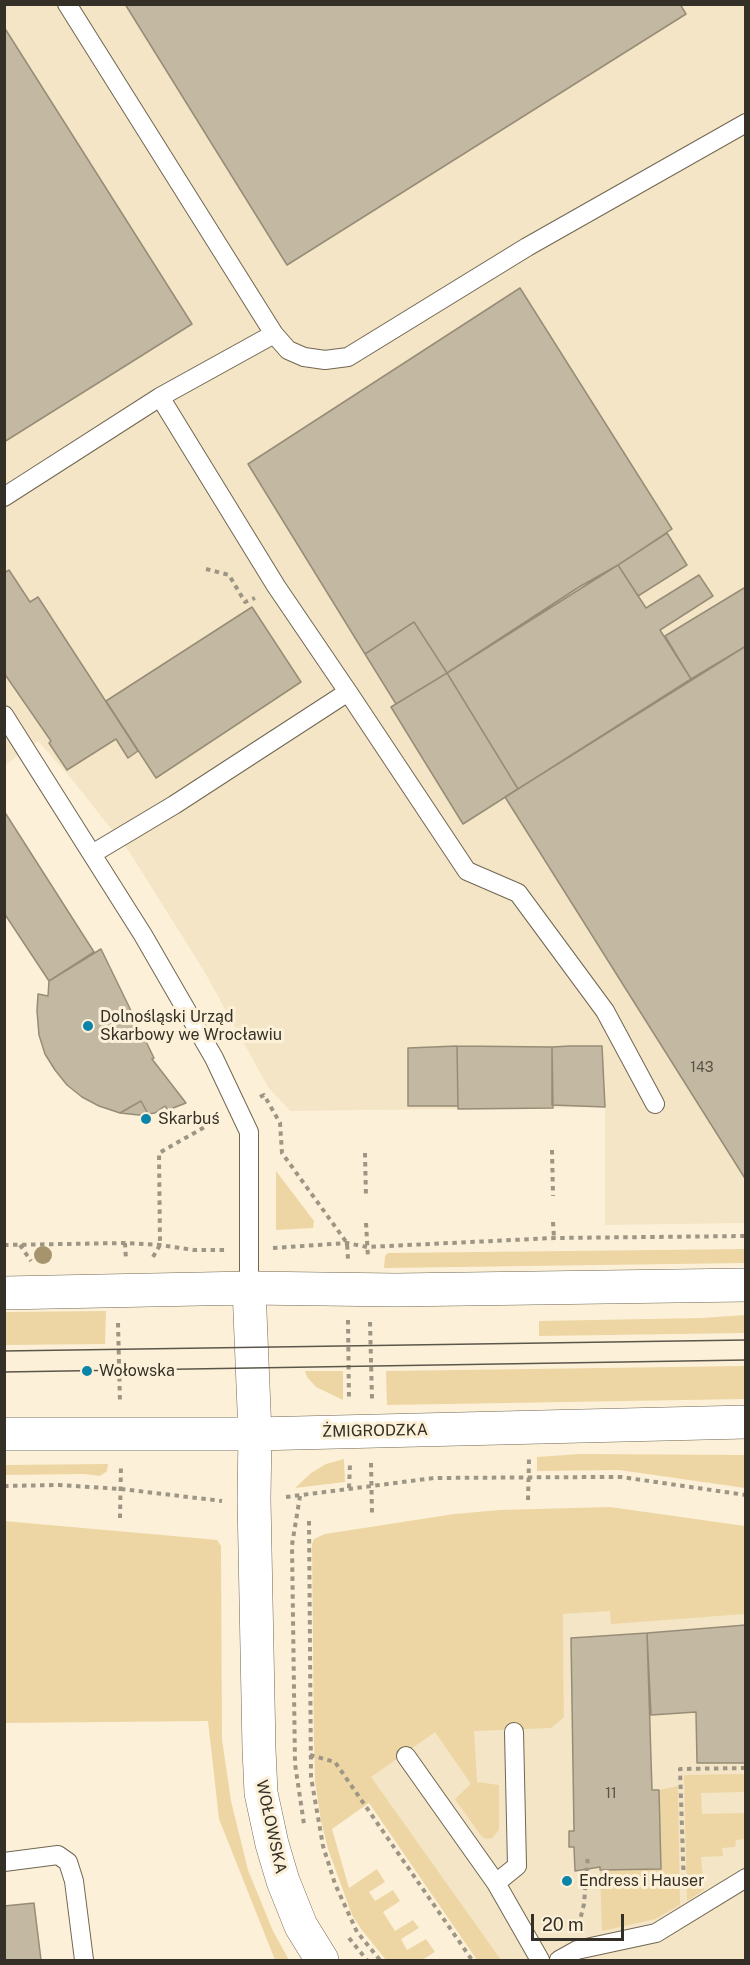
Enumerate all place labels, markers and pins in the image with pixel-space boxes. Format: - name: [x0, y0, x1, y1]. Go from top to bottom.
- place label: Dolnośląski Urząd Skarbowy we Wrocławiu: [100, 1007, 282, 1045]
- marker: Dolnośląski Urząd Skarbowy we Wrocławiu: [81, 1019, 95, 1033]
- place label: Skarbuś: [158, 1109, 219, 1129]
- marker: Skarbuś: [139, 1112, 153, 1126]
- place label: Wołowska: [99, 1361, 175, 1381]
- marker: Wołowska: [80, 1364, 94, 1378]
- place label: Endress i Hauser: [579, 1871, 704, 1891]
- marker: Endress i Hauser: [560, 1874, 574, 1888]

